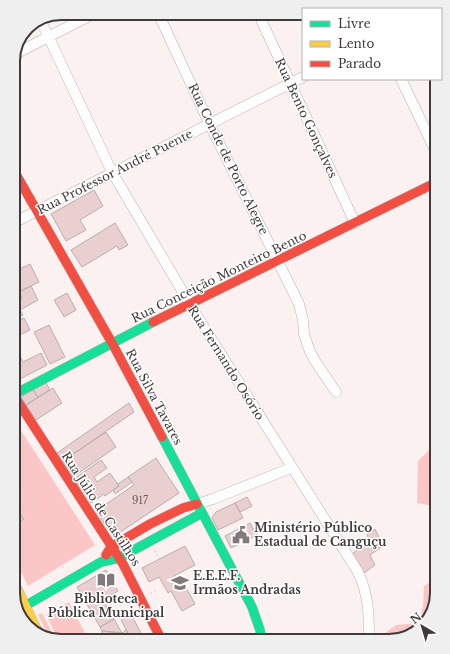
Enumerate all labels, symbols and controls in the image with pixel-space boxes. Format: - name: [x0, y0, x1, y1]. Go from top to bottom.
- legend: [302, 8, 442, 80]
- text: Livre: [338, 16, 371, 31]
- text: Lento: [338, 36, 374, 51]
- street label: Rua Bento Gonçalves: [272, 55, 341, 180]
- text: Parado: [338, 56, 381, 71]
- street label: Rua Conde de Porto Alegre: [185, 81, 272, 237]
- street label: Rua Professor André Puente: [35, 126, 195, 217]
- street label: Rua Conceição Monteiro Bento: [129, 227, 309, 326]
- street label: Rua Fernando Osório: [185, 303, 268, 423]
- street label: Rua Silva Tavares: [123, 346, 186, 447]
- street label: Rua Júlio de Castilhos: [59, 449, 144, 569]
- house number: 917: [132, 494, 149, 507]
- place label: Ministério Público Estadual de Canguçu: [254, 520, 387, 549]
- public building icon: Ministério Público Estadual de Canguçu: [231, 525, 251, 545]
- place label: E.E.E.F. Irmãos Andradas: [193, 568, 301, 597]
- library icon: Biblioteca Pública Municipal: [96, 570, 116, 590]
- school or university icon: E.E.E.F. Irmãos Andradas: [170, 573, 190, 593]
- place label: Biblioteca Pública Municipal: [48, 591, 165, 620]
- north arrow: [402, 606, 442, 646]
- text: N: [407, 609, 425, 627]

